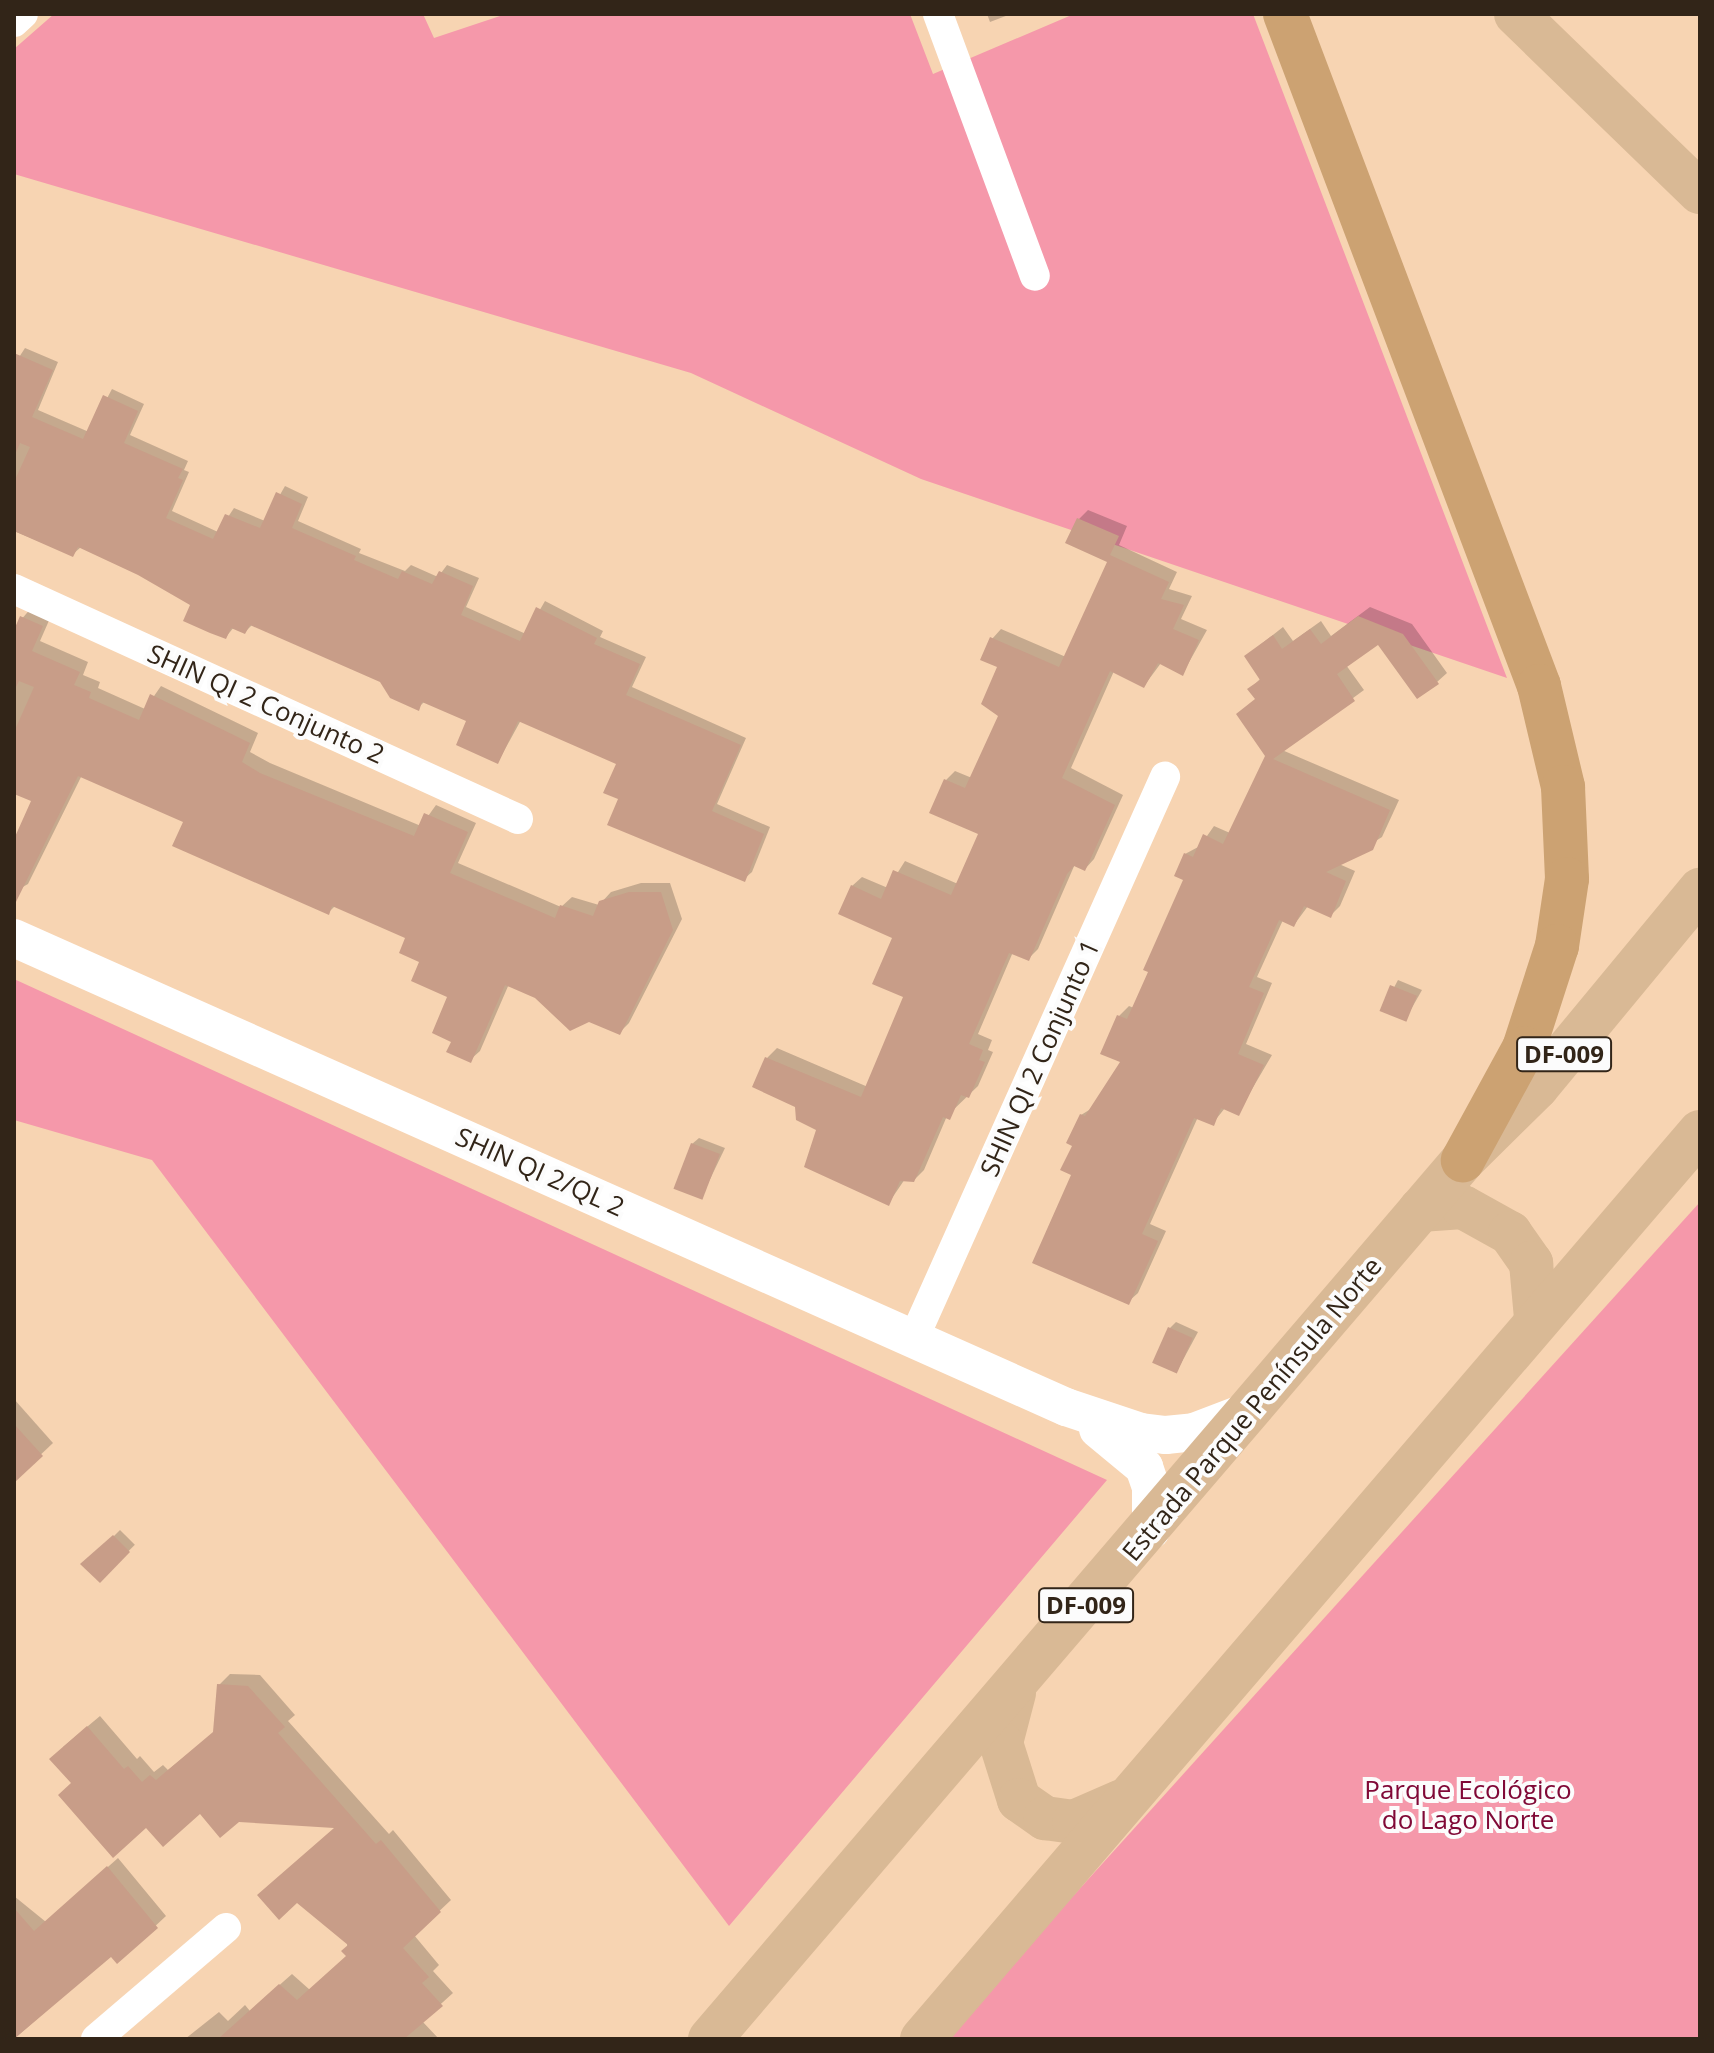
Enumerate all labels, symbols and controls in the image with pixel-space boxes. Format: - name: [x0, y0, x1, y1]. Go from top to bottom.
- street label: SHIN QI 2 Conjunto 2: [143, 638, 389, 770]
- street label: SHIN QI 2 Conjunto 1: [974, 935, 1106, 1181]
- road number: DF-009: [1516, 1034, 1612, 1074]
- street label: SHIN QI 2/QL 2: [451, 1121, 629, 1223]
- street label: Estrada Parque Península Norte: [1116, 1251, 1388, 1567]
- road number: DF-009: [1038, 1585, 1134, 1625]
- park label: Parque Ecológico do Lago Norte: [1364, 1774, 1572, 1836]

